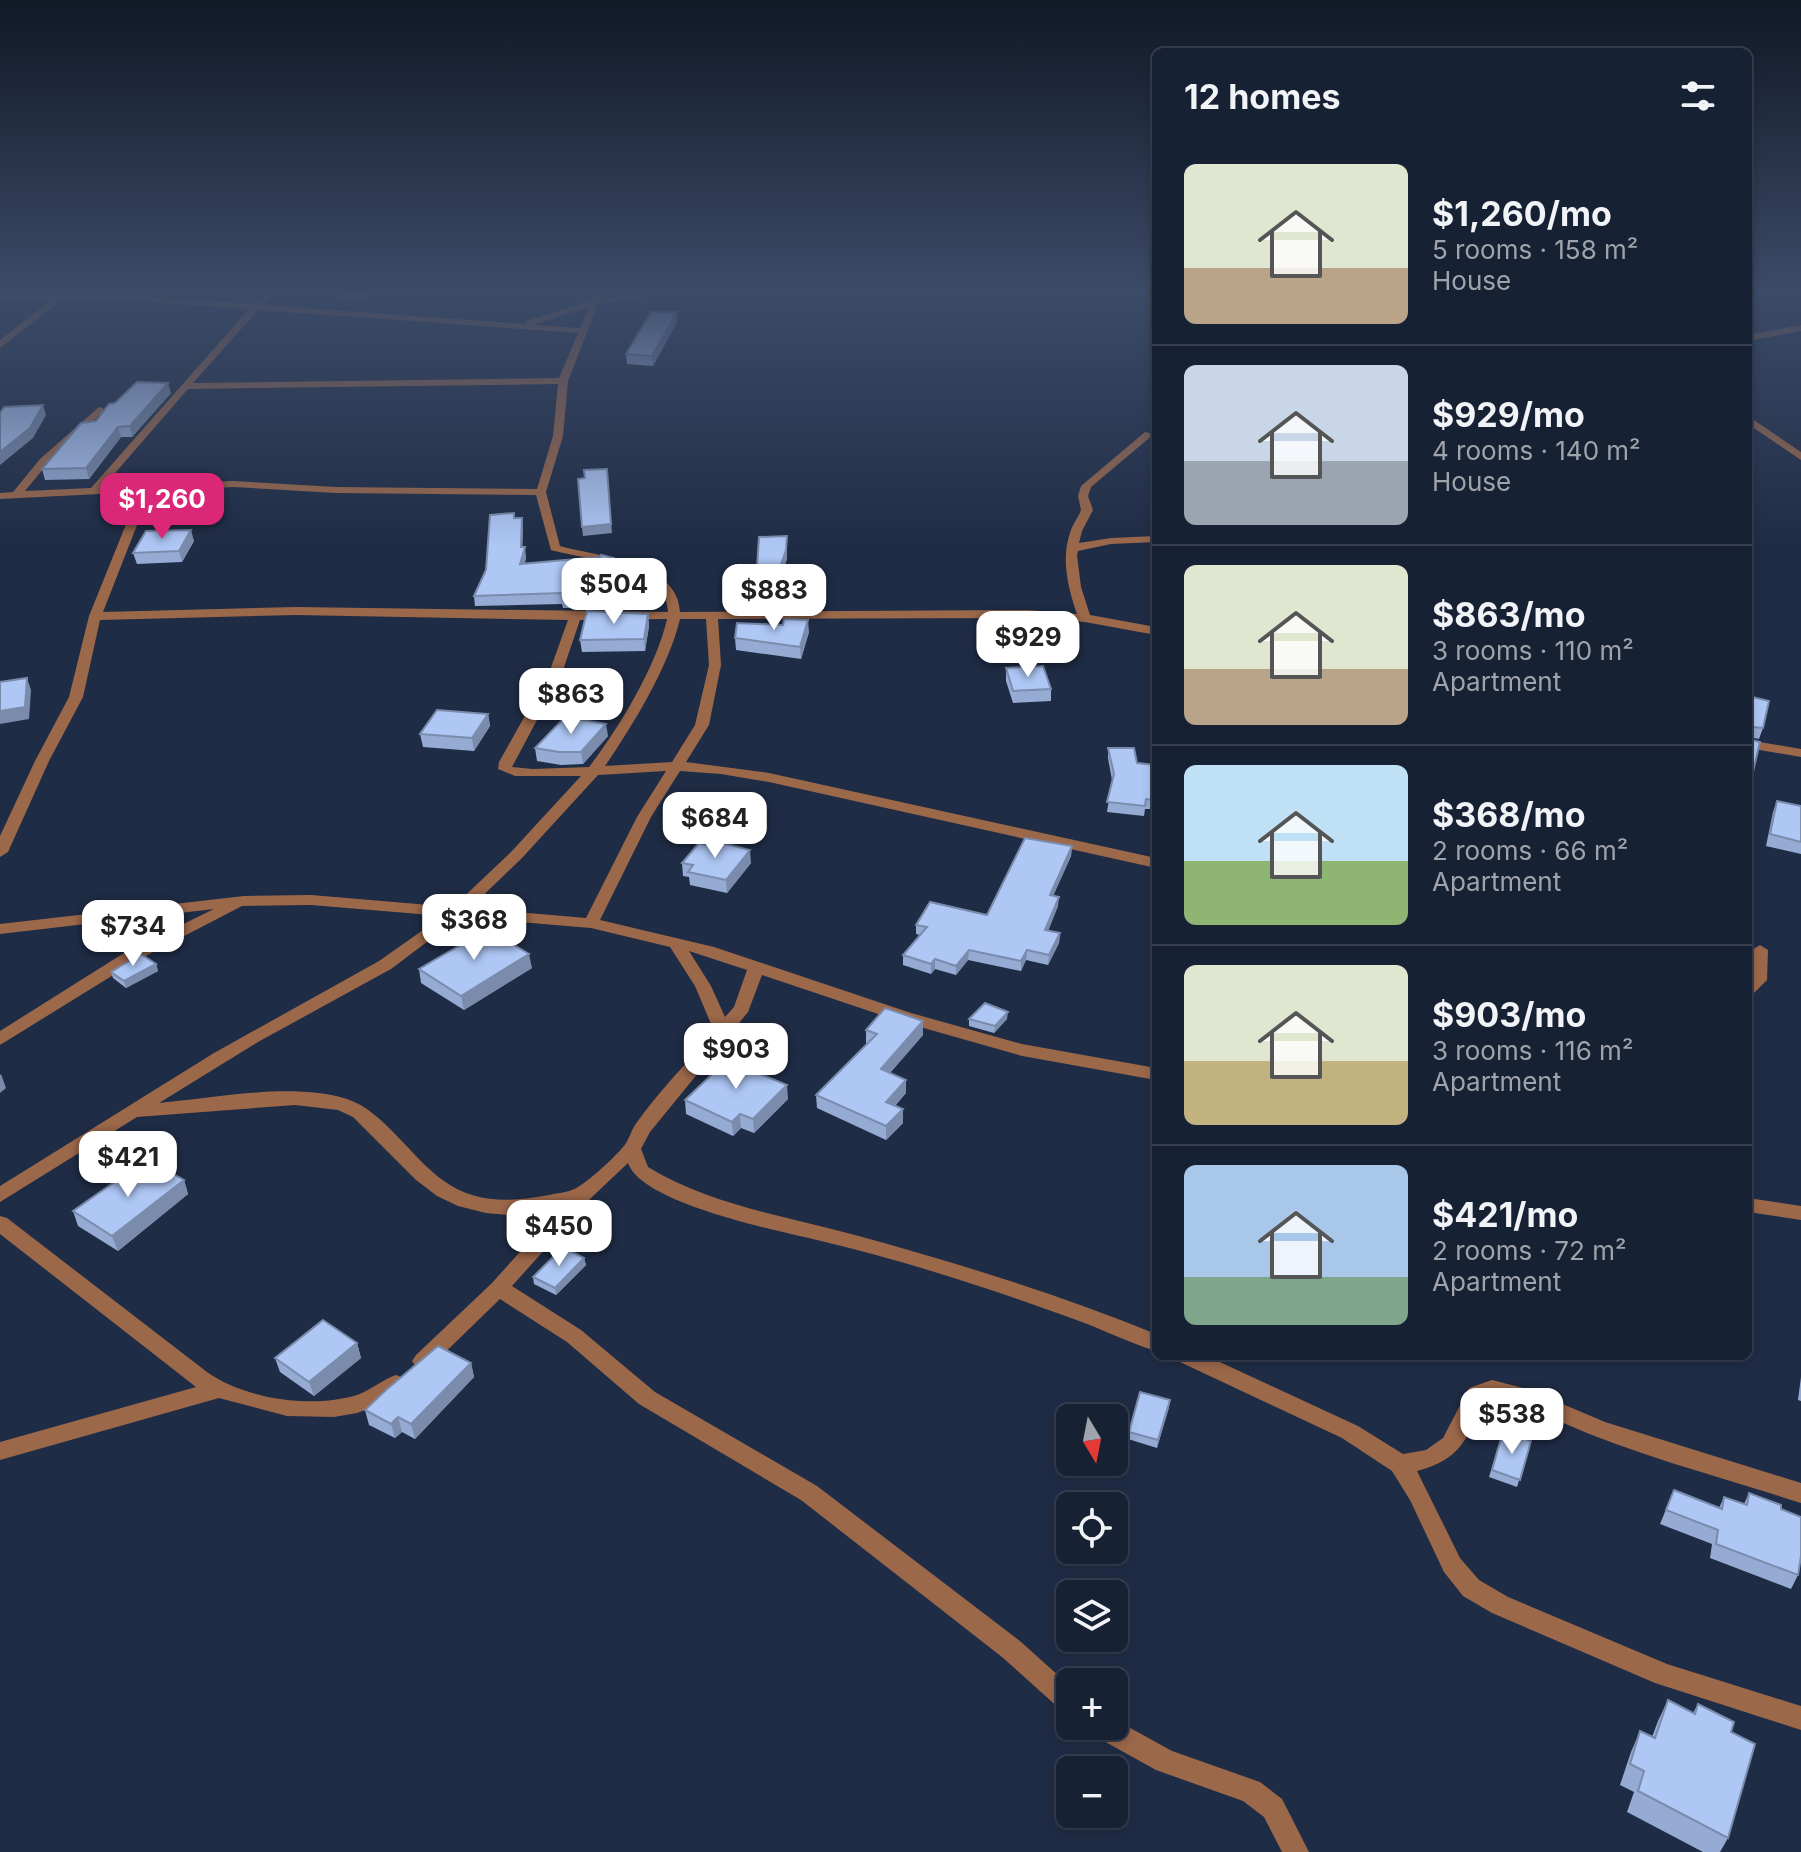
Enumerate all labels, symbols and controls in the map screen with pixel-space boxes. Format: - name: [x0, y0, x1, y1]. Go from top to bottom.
- icon: filters: [1676, 74, 1720, 118]
- text: 12 homes: [1184, 76, 1340, 117]
- text: $1,260/mo: [1432, 193, 1612, 234]
- icon: home: [1248, 196, 1344, 292]
- text: 5 rooms · 158 m²: [1432, 234, 1638, 265]
- text: House: [1432, 265, 1511, 296]
- text: $929/mo: [1432, 394, 1585, 435]
- icon: home: [1248, 397, 1344, 493]
- text: 4 rooms · 140 m²: [1432, 435, 1641, 466]
- text: House: [1432, 466, 1511, 497]
- pin: $1,260: [97, 473, 227, 541]
- text: $1,260: [118, 483, 206, 514]
- pin: $504: [567, 558, 661, 626]
- pin: $883: [727, 564, 821, 632]
- text: $504: [580, 568, 648, 599]
- text: $883: [740, 574, 808, 605]
- text: $863/mo: [1432, 594, 1586, 635]
- icon: home: [1248, 597, 1344, 693]
- pin: $929: [981, 611, 1075, 679]
- text: $929: [994, 621, 1062, 652]
- text: 3 rooms · 110 m²: [1432, 635, 1634, 666]
- text: Apartment: [1432, 666, 1561, 697]
- pin: $863: [524, 668, 618, 736]
- text: $863: [537, 678, 605, 709]
- pin: $684: [668, 792, 762, 860]
- text: $368/mo: [1432, 794, 1586, 835]
- icon: home: [1248, 797, 1344, 893]
- text: $684: [681, 802, 749, 833]
- text: 2 rooms · 66 m²: [1432, 835, 1628, 866]
- text: Apartment: [1432, 866, 1561, 897]
- pin: $368: [427, 894, 521, 962]
- pin: $734: [86, 900, 180, 968]
- text: $368: [440, 904, 508, 935]
- text: $734: [100, 910, 166, 941]
- text: $903/mo: [1432, 994, 1586, 1035]
- icon: home: [1248, 997, 1344, 1093]
- pin: $903: [689, 1023, 783, 1091]
- text: $903: [702, 1033, 770, 1064]
- text: 3 rooms · 116 m²: [1432, 1035, 1633, 1066]
- text: Apartment: [1432, 1066, 1561, 1097]
- pin: $421: [81, 1131, 175, 1199]
- text: $421: [97, 1141, 159, 1172]
- text: $421/mo: [1432, 1194, 1578, 1235]
- icon: home: [1248, 1197, 1344, 1293]
- pin: $450: [512, 1200, 606, 1268]
- text: $450: [525, 1210, 593, 1241]
- text: 2 rooms · 72 m²: [1432, 1235, 1626, 1266]
- text: Apartment: [1432, 1266, 1561, 1297]
- pin: $538: [1465, 1388, 1559, 1456]
- text: $538: [1478, 1398, 1546, 1429]
- north arrow: [1056, 1404, 1128, 1476]
- map controls: [1056, 1404, 1128, 1828]
- button: locate: [1056, 1492, 1128, 1564]
- button: layers: [1056, 1580, 1128, 1652]
- button: +: [1056, 1668, 1128, 1740]
- button: −: [1056, 1756, 1128, 1828]

